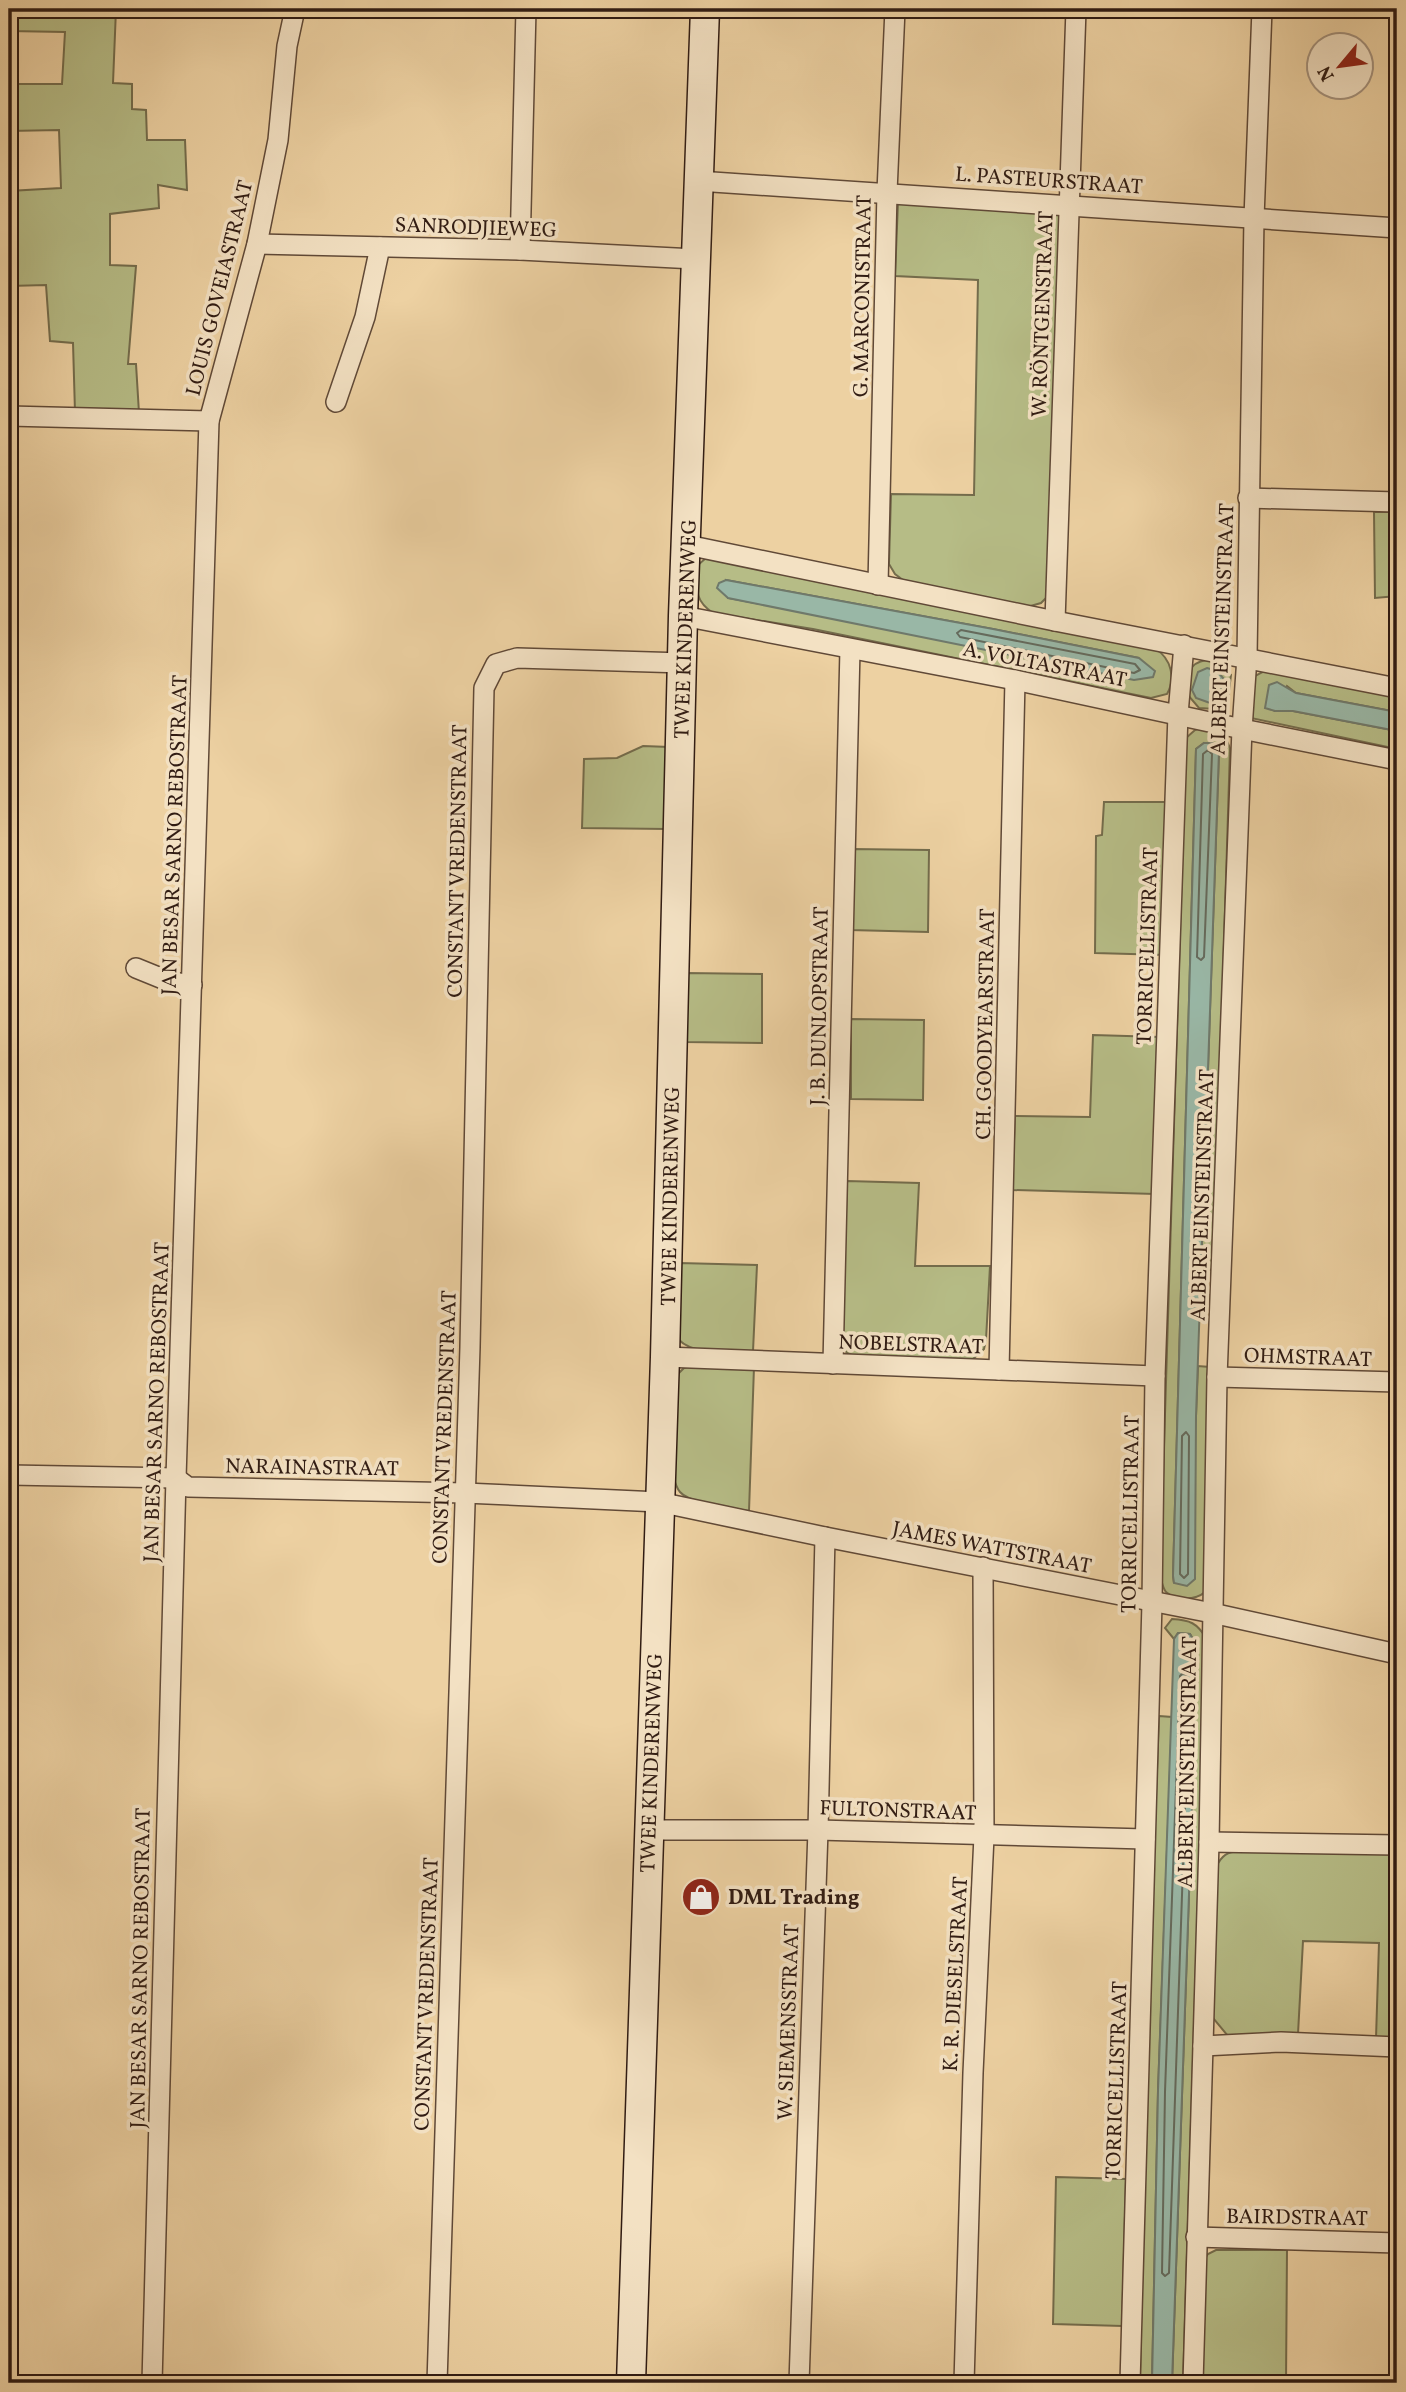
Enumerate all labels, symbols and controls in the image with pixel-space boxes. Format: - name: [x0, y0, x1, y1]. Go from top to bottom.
- north arrow: [1304, 32, 1374, 102]
- text: N: [1312, 61, 1342, 86]
- street label: L. PASTEURSTRAAT: [954, 160, 1144, 203]
- street label: LOUIS GOVEIASTRAAT: [180, 177, 261, 399]
- street label: G. MARCONISTRAAT: [847, 195, 880, 397]
- street label: W. RÖNTGENSTRAAT: [1025, 210, 1062, 418]
- street label: SANRODJIEWEG: [394, 211, 558, 246]
- street label: ALBERT EINSTEINSTRAAT: [1205, 503, 1242, 755]
- street label: TWEE KINDERENWEG: [668, 519, 705, 739]
- street label: A. VOLTASTRAAT: [960, 635, 1129, 696]
- street label: JAN BESAR SARNO REBOSTRAAT: [155, 674, 196, 996]
- street label: CONSTANT VREDENSTRAAT: [442, 724, 475, 998]
- street label: TORRICELLISTRAAT: [1131, 847, 1166, 1046]
- street label: J. B. DUNLOPSTRAAT: [804, 906, 837, 1106]
- street label: CH. GOODYEARSTRAAT: [970, 908, 1003, 1140]
- street label: ALBERT EINSTEINSTRAAT: [1185, 1069, 1222, 1321]
- street label: TWEE KINDERENWEG: [655, 1086, 688, 1306]
- street label: JAN BESAR SARNO REBOSTRAAT: [137, 1241, 178, 1563]
- street label: CONSTANT VREDENSTRAAT: [426, 1290, 465, 1564]
- street label: NOBELSTRAAT: [838, 1328, 984, 1363]
- street label: OHMSTRAAT: [1244, 1342, 1372, 1375]
- street label: TORRICELLISTRAAT: [1115, 1415, 1148, 1613]
- street label: NARAINASTRAAT: [225, 1452, 399, 1485]
- street label: JAMES WATTSTRAAT: [890, 1515, 1094, 1582]
- street label: ALBERT EINSTEINSTRAAT: [1172, 1636, 1205, 1888]
- street label: TWEE KINDERENWEG: [634, 1653, 671, 1873]
- street label: FULTONSTRAAT: [819, 1794, 977, 1829]
- street label: JAN BESAR SARNO REBOSTRAAT: [124, 1807, 159, 2129]
- street label: CONSTANT VREDENSTRAAT: [408, 1857, 447, 2131]
- shop icon: DML Trading: [680, 1876, 722, 1918]
- street label: K. R. DIESELSTRAAT: [937, 1876, 976, 2072]
- place label: DML Trading: [728, 1884, 859, 1913]
- street label: W. SIEMENSSTRAAT: [772, 1923, 807, 2121]
- street label: TORRICELLISTRAAT: [1100, 1981, 1135, 2180]
- street label: BAIRDSTRAAT: [1226, 2203, 1368, 2234]

